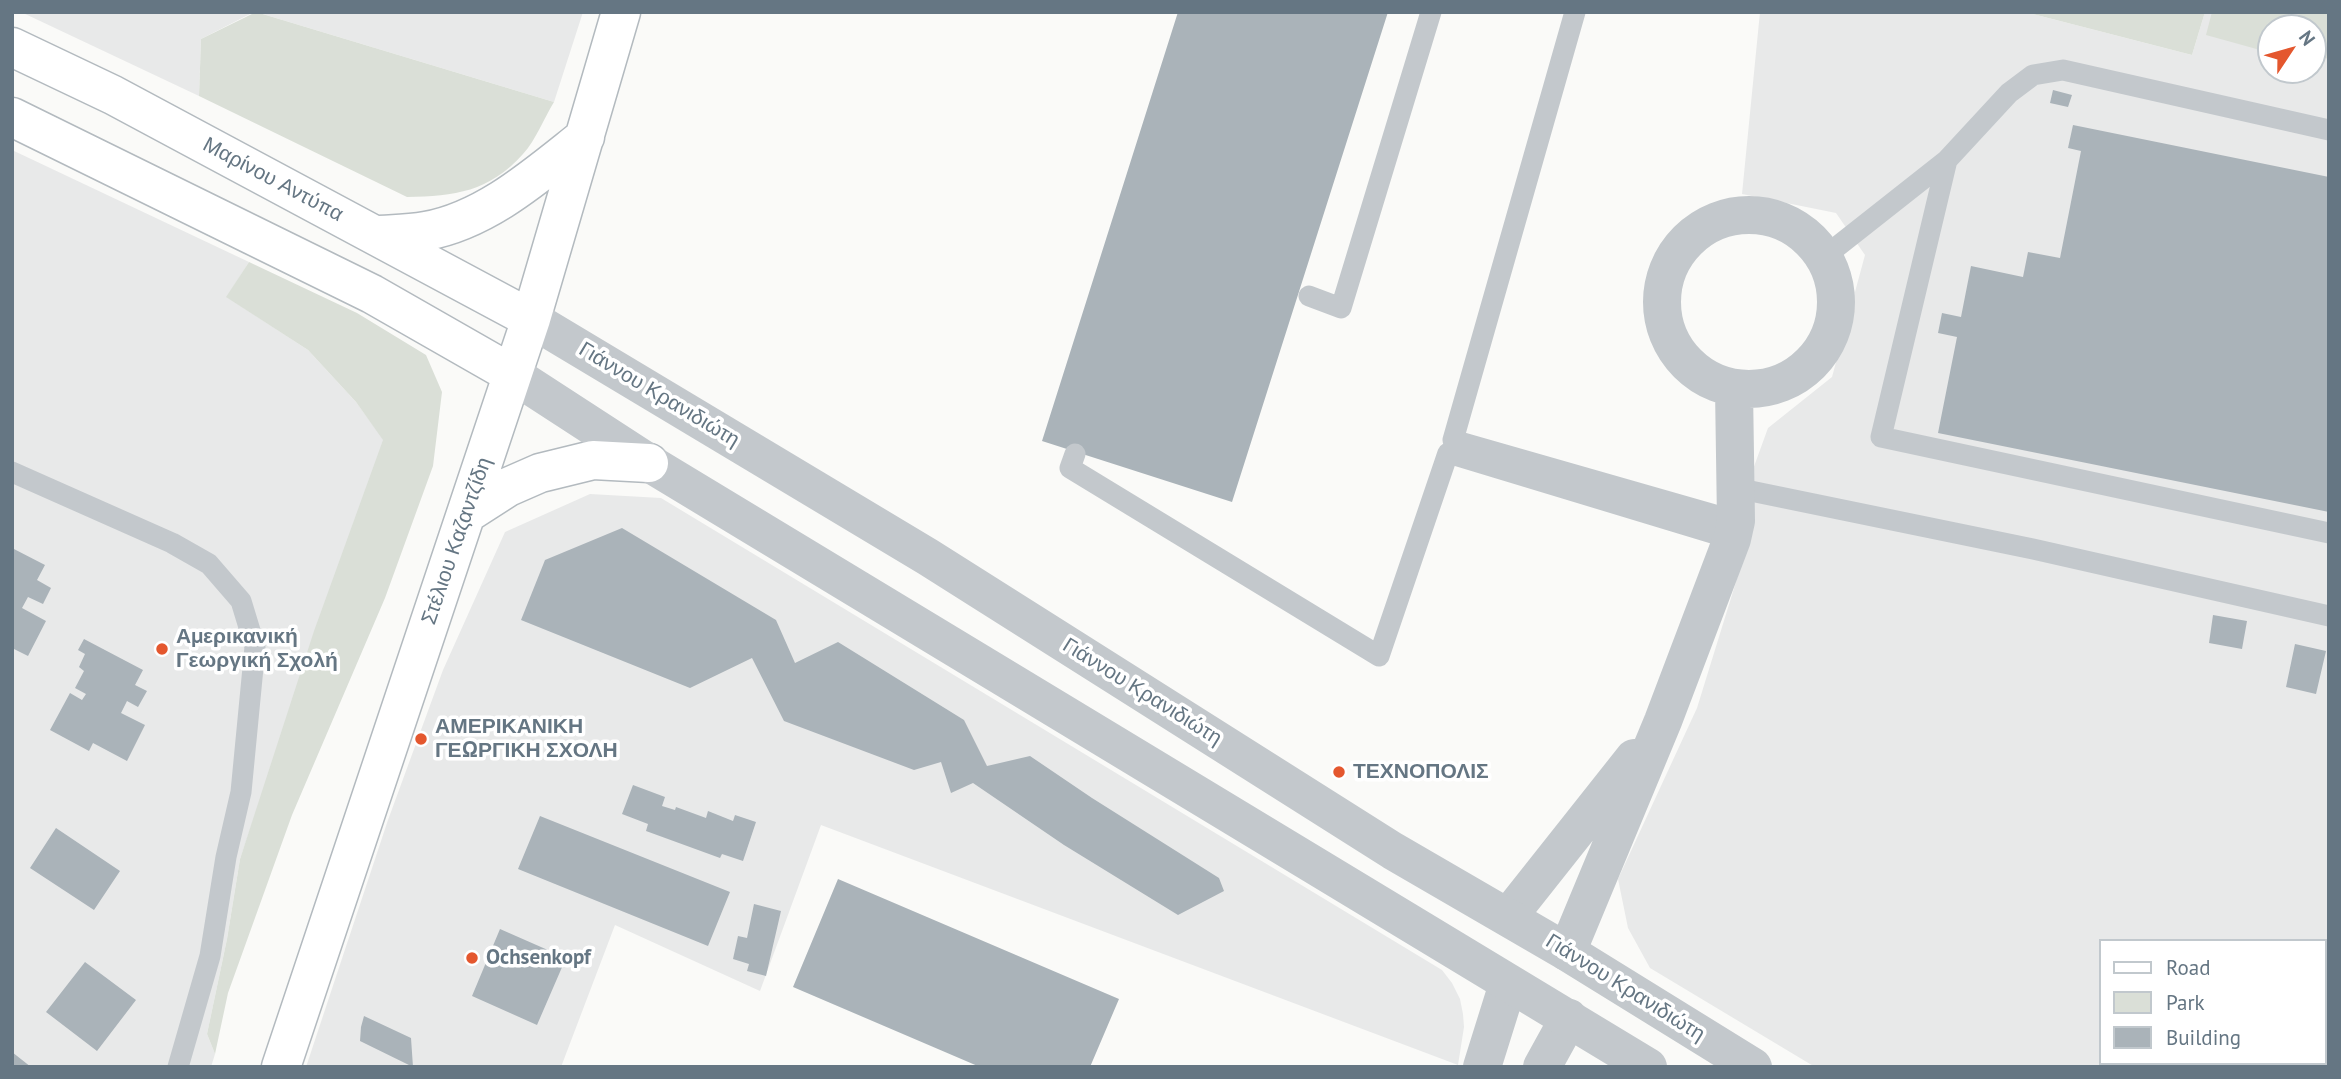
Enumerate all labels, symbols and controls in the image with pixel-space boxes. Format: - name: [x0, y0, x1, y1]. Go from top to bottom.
- north arrow: [2257, 14, 2327, 84]
- text: N: [2294, 26, 2321, 50]
- street label: Μαρίνου Αντύπα: [198, 132, 348, 228]
- street label: Γιάννου Κρανιδιώτη: [574, 337, 744, 453]
- street label: Στέλιου Καζαντζίδη: [417, 454, 497, 628]
- place label: Αμερικανική Γεωργική Σχολή: [176, 624, 338, 674]
- street label: Γιάννου Κρανιδιώτη: [1058, 633, 1226, 751]
- marker: Αμερικανική Γεωργική Σχολή: [154, 641, 170, 657]
- place label: ΑΜΕΡΙΚΑΝΙΚΗ ΓΕΩΡΓΙΚΗ ΣΧΟΛΗ: [435, 714, 618, 764]
- marker: ΑΜΕΡΙΚΑΝΙΚΗ ΓΕΩΡΓΙΚΗ ΣΧΟΛΗ: [413, 731, 429, 747]
- place label: ΤΕΧΝΟΠΟΛΙΣ: [1353, 759, 1489, 785]
- marker: ΤΕΧΝΟΠΟΛΙΣ: [1331, 764, 1347, 780]
- street label: Γιάννου Κρανιδιώτη: [1541, 929, 1709, 1047]
- legend: [2100, 939, 2327, 1065]
- place label: Ochsenkopf: [486, 945, 591, 971]
- marker: Ochsenkopf: [464, 950, 480, 966]
- text: Road: [2166, 954, 2210, 981]
- text: Park: [2166, 989, 2205, 1016]
- text: Building: [2166, 1024, 2241, 1051]

